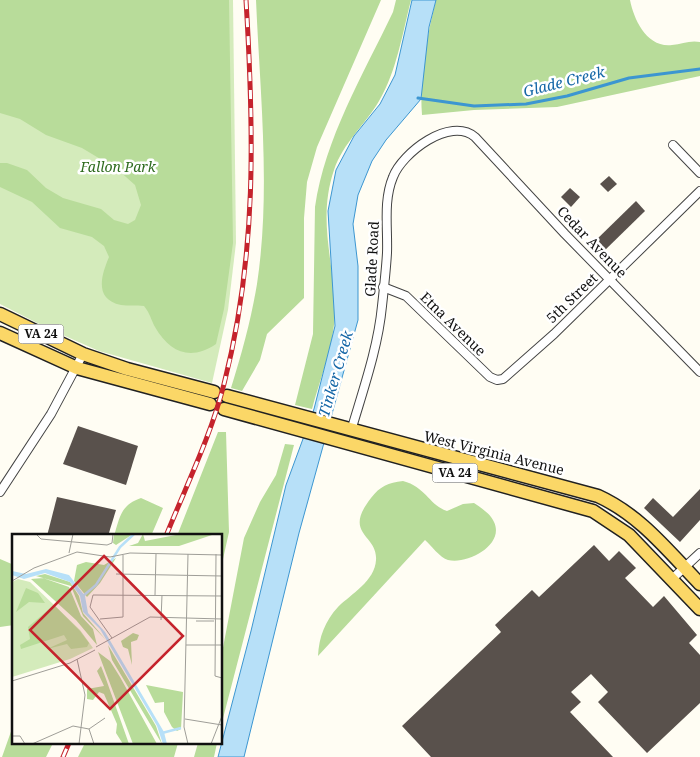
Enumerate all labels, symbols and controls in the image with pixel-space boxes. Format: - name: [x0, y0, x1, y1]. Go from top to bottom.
- water label: Glade Creek: [521, 61, 607, 101]
- park label: Fallon Park: [79, 157, 157, 176]
- street label: Cedar Avenue: [553, 202, 631, 282]
- street label: Glade Road: [360, 220, 383, 297]
- street label: 5th Street: [542, 268, 601, 327]
- street label: Etna Avenue: [416, 288, 490, 360]
- road number: VA 24: [18, 324, 64, 344]
- water label: Tinker Creek: [313, 328, 357, 419]
- street label: West Virginia Avenue: [422, 426, 566, 479]
- road number: VA 24: [432, 463, 478, 482]
- inset map: [12, 534, 222, 744]

